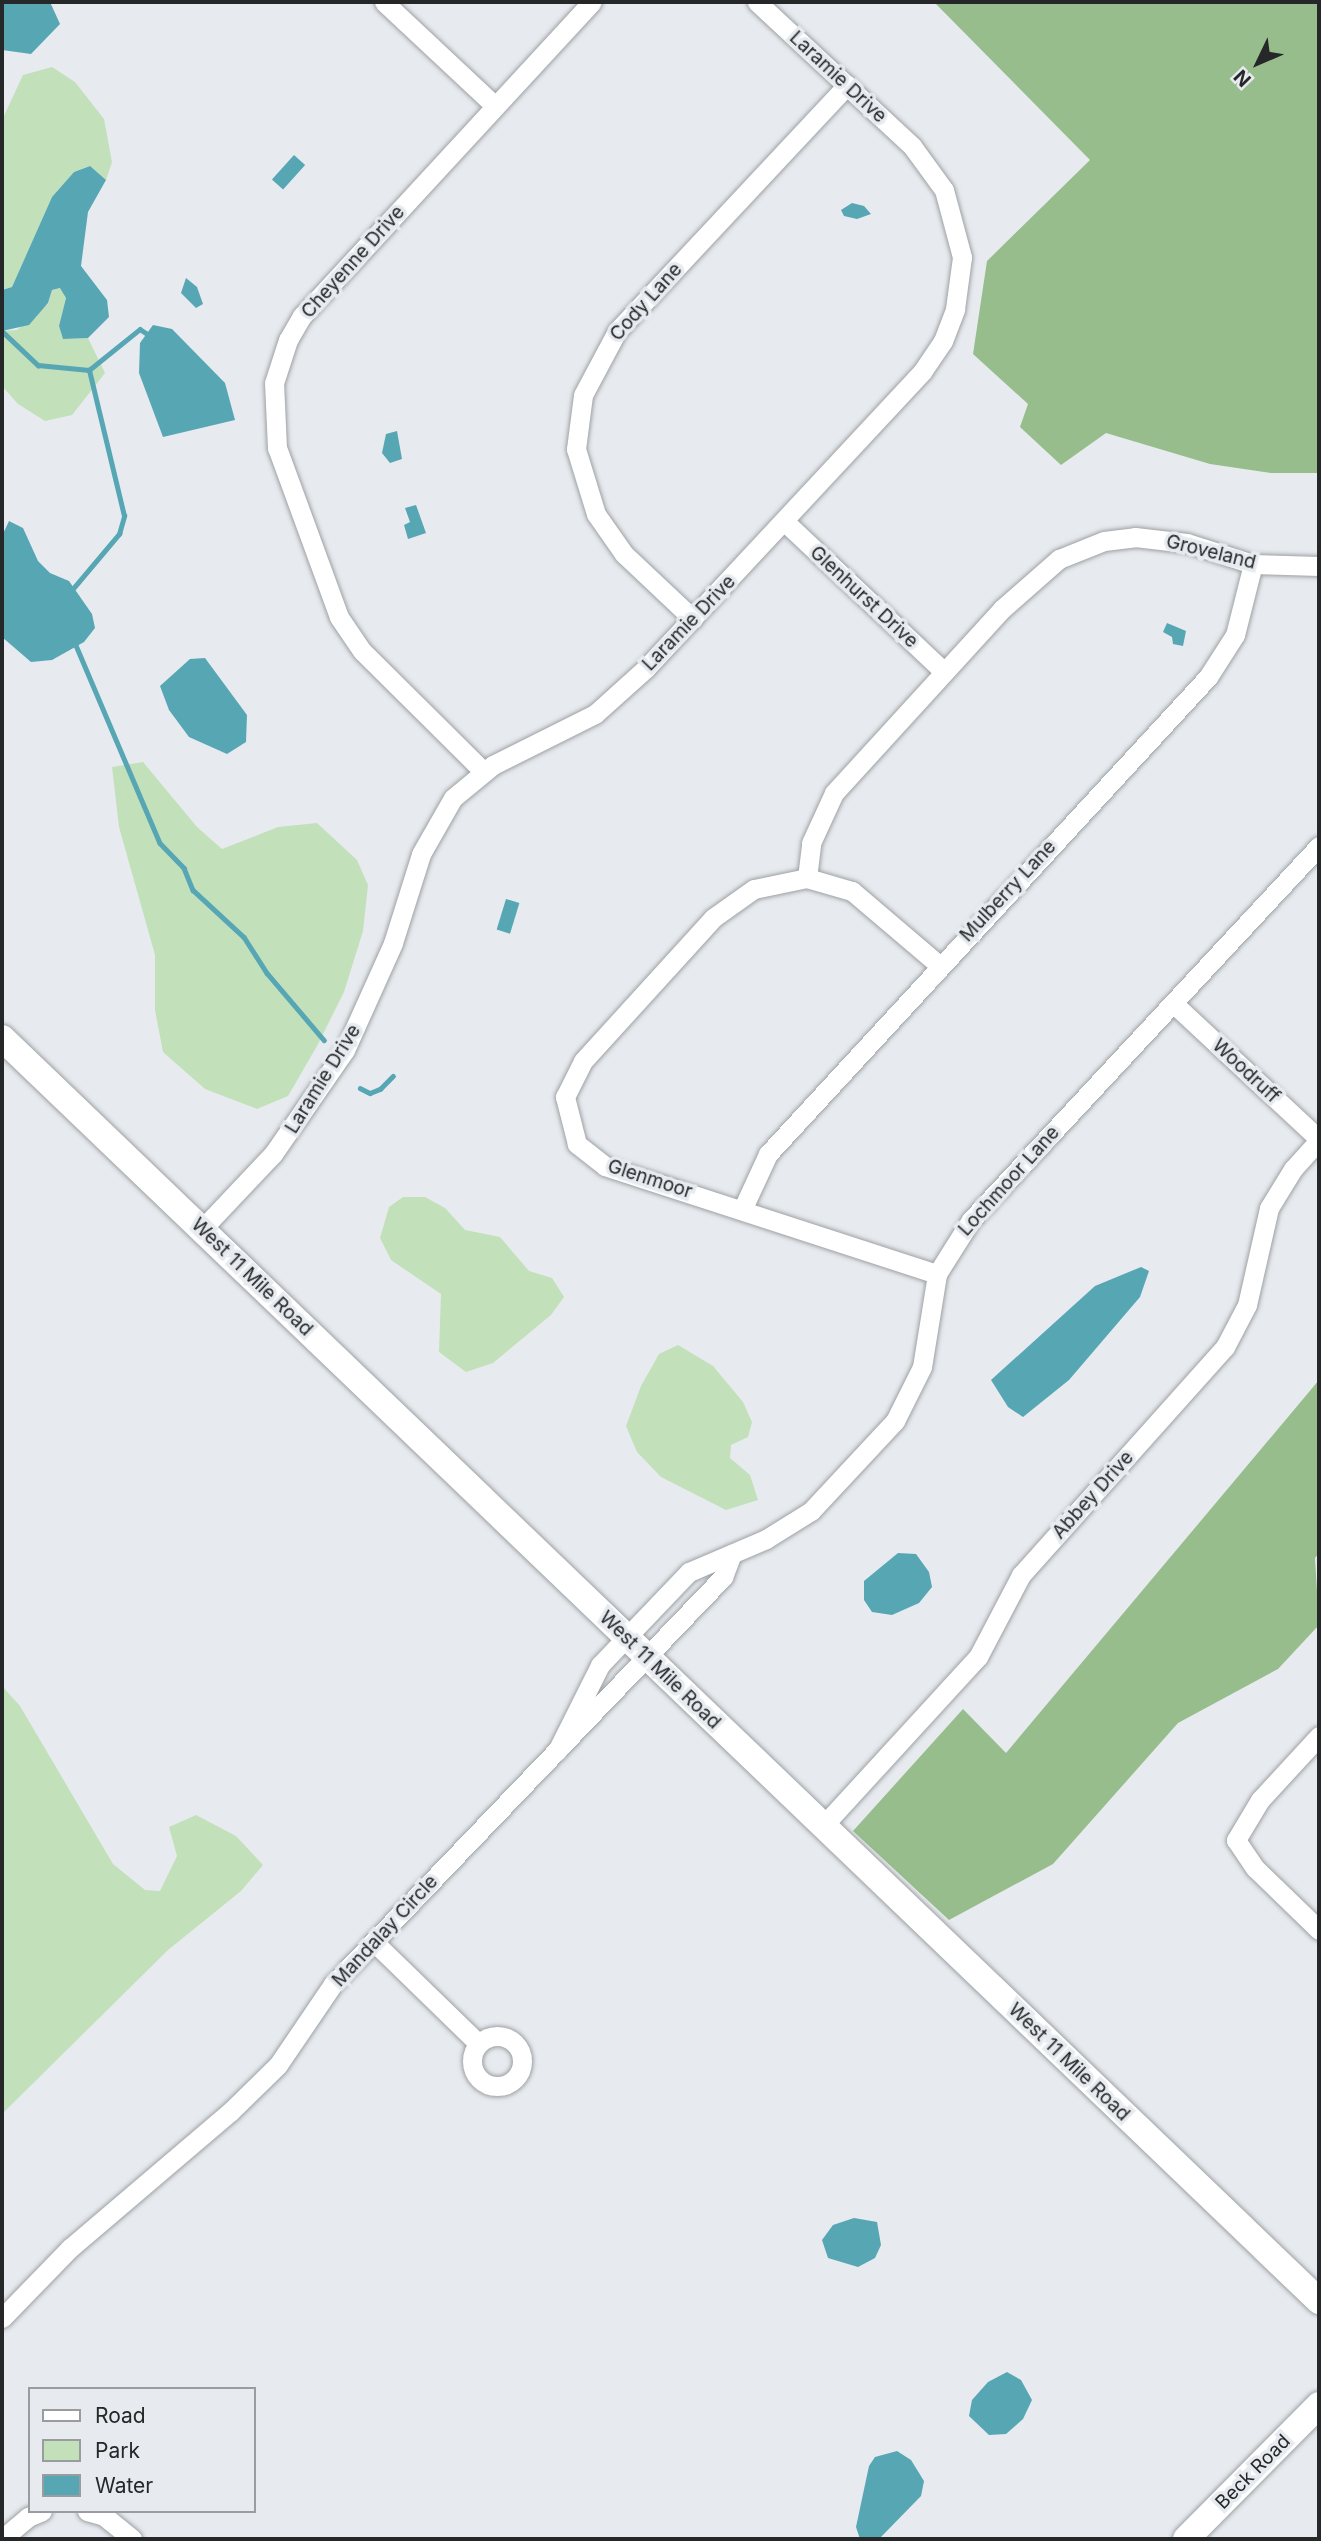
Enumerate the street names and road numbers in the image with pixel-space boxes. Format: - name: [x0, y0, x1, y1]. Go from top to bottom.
- street label: Laramie Drive: [785, 26, 891, 128]
- street label: Cheyenne Drive: [297, 201, 409, 323]
- street label: Cody Lane: [605, 258, 687, 346]
- street label: Groveland: [1164, 530, 1258, 574]
- street label: Glenhurst Drive: [805, 541, 923, 653]
- street label: Laramie Drive: [638, 570, 740, 676]
- street label: Mulberry Lane: [955, 836, 1061, 946]
- street label: Laramie Drive: [280, 1020, 366, 1138]
- street label: Woodruff: [1208, 1034, 1284, 1108]
- street label: Lochmoor Lane: [954, 1121, 1064, 1241]
- street label: Glenmoor: [605, 1155, 695, 1203]
- street label: West 11 Mile Road: [187, 1213, 317, 1341]
- street label: Abbey Drive: [1048, 1446, 1138, 1544]
- street label: West 11 Mile Road: [595, 1606, 725, 1734]
- street label: Mandalay Circle: [327, 1870, 443, 1992]
- street label: West 11 Mile Road: [1004, 1998, 1134, 2126]
- street label: Beck Road: [1211, 2430, 1295, 2514]

